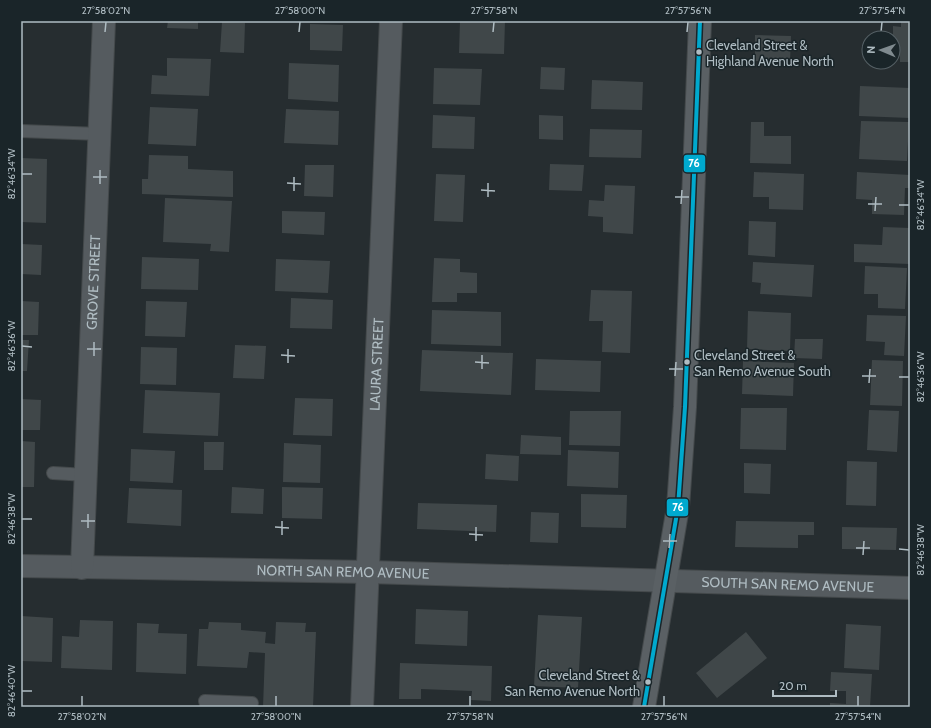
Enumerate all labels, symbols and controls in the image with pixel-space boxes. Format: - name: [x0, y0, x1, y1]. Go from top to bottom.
- text: 27°58'02"N: [82, 4, 130, 17]
- text: 27°58'00"N: [275, 4, 325, 17]
- text: 27°57'58"N: [470, 4, 518, 17]
- text: 27°57'56"N: [665, 4, 711, 17]
- text: 27°57'54"N: [859, 4, 905, 17]
- north arrow: [861, 30, 901, 70]
- place label: Cleveland Street & Highland Avenue North: [706, 37, 834, 69]
- text: N: [864, 46, 878, 54]
- marker: Cleveland Street & Highland Avenue North: [694, 47, 704, 57]
- text: 82°46'34"W: [5, 148, 18, 199]
- line badge: 76: [683, 154, 706, 173]
- text: 76: [688, 156, 700, 170]
- text: 82°46'34"W: [914, 179, 927, 230]
- street label: GROVE STREET: [83, 234, 104, 330]
- street label: LAURA STREET: [366, 317, 387, 411]
- text: 82°46'36"W: [5, 320, 18, 371]
- place label: Cleveland Street & San Remo Avenue South: [694, 347, 831, 379]
- text: 82°46'36"W: [914, 351, 927, 402]
- marker: Cleveland Street & San Remo Avenue South: [682, 357, 692, 367]
- text: 82°46'38"W: [5, 493, 18, 545]
- line badge: 76: [666, 498, 689, 517]
- text: 76: [672, 500, 684, 514]
- text: 82°46'38"W: [914, 524, 927, 576]
- street label: NORTH SAN REMO AVENUE: [256, 561, 430, 583]
- street label: SOUTH SAN REMO AVENUE: [701, 573, 875, 596]
- text: 82°46'40"W: [5, 664, 18, 717]
- place label: Cleveland Street & San Remo Avenue North: [504, 667, 640, 699]
- scale bar: [773, 672, 836, 698]
- marker: Cleveland Street & San Remo Avenue North: [643, 677, 653, 687]
- text: 20 m: [779, 678, 807, 693]
- text: 27°58'02"N: [58, 710, 106, 723]
- text: 27°58'00"N: [251, 710, 301, 723]
- text: 27°57'58"N: [446, 710, 494, 723]
- text: 27°57'56"N: [641, 710, 687, 723]
- text: 27°57'54"N: [835, 710, 881, 723]

